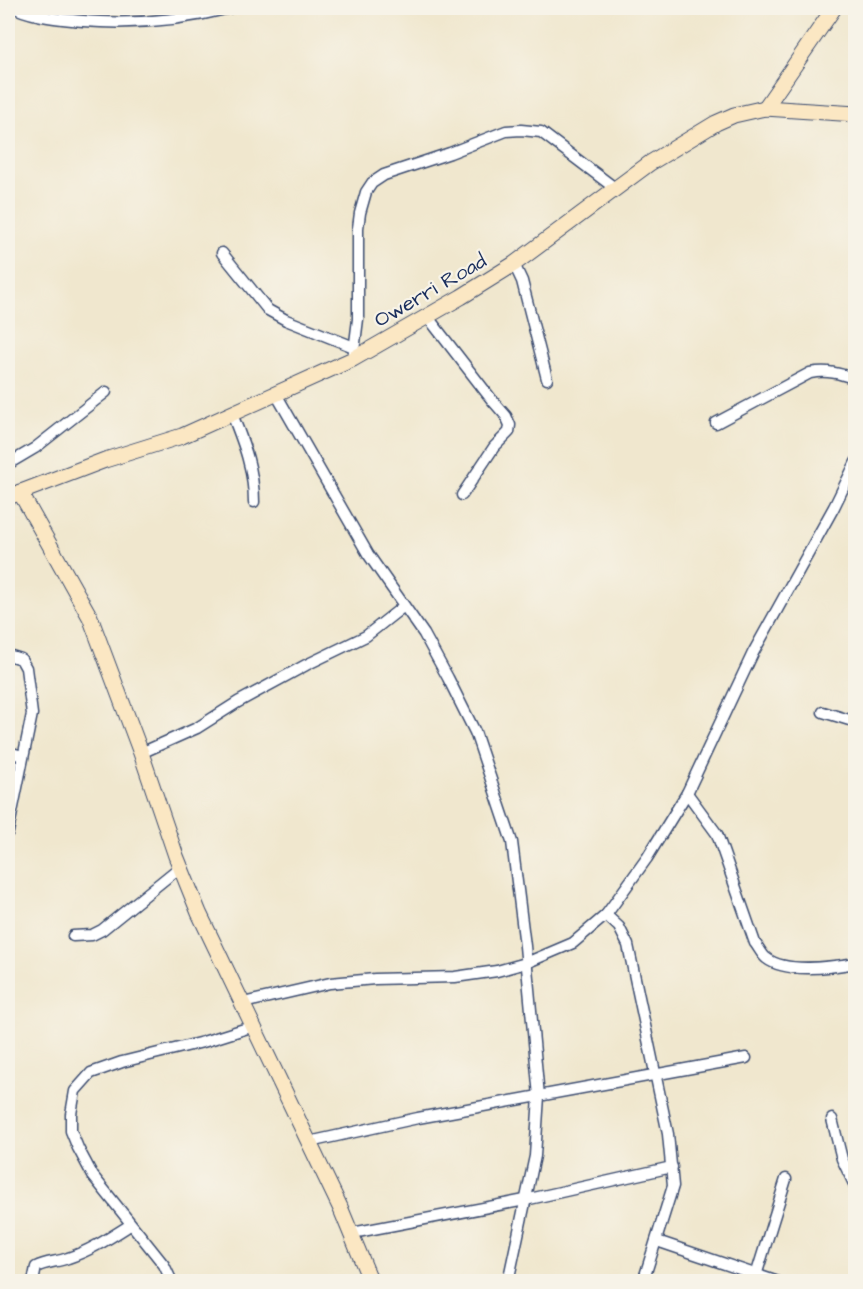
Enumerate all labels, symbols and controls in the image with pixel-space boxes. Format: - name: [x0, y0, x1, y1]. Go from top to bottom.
- street label: Owerri Road: [369, 246, 492, 334]

